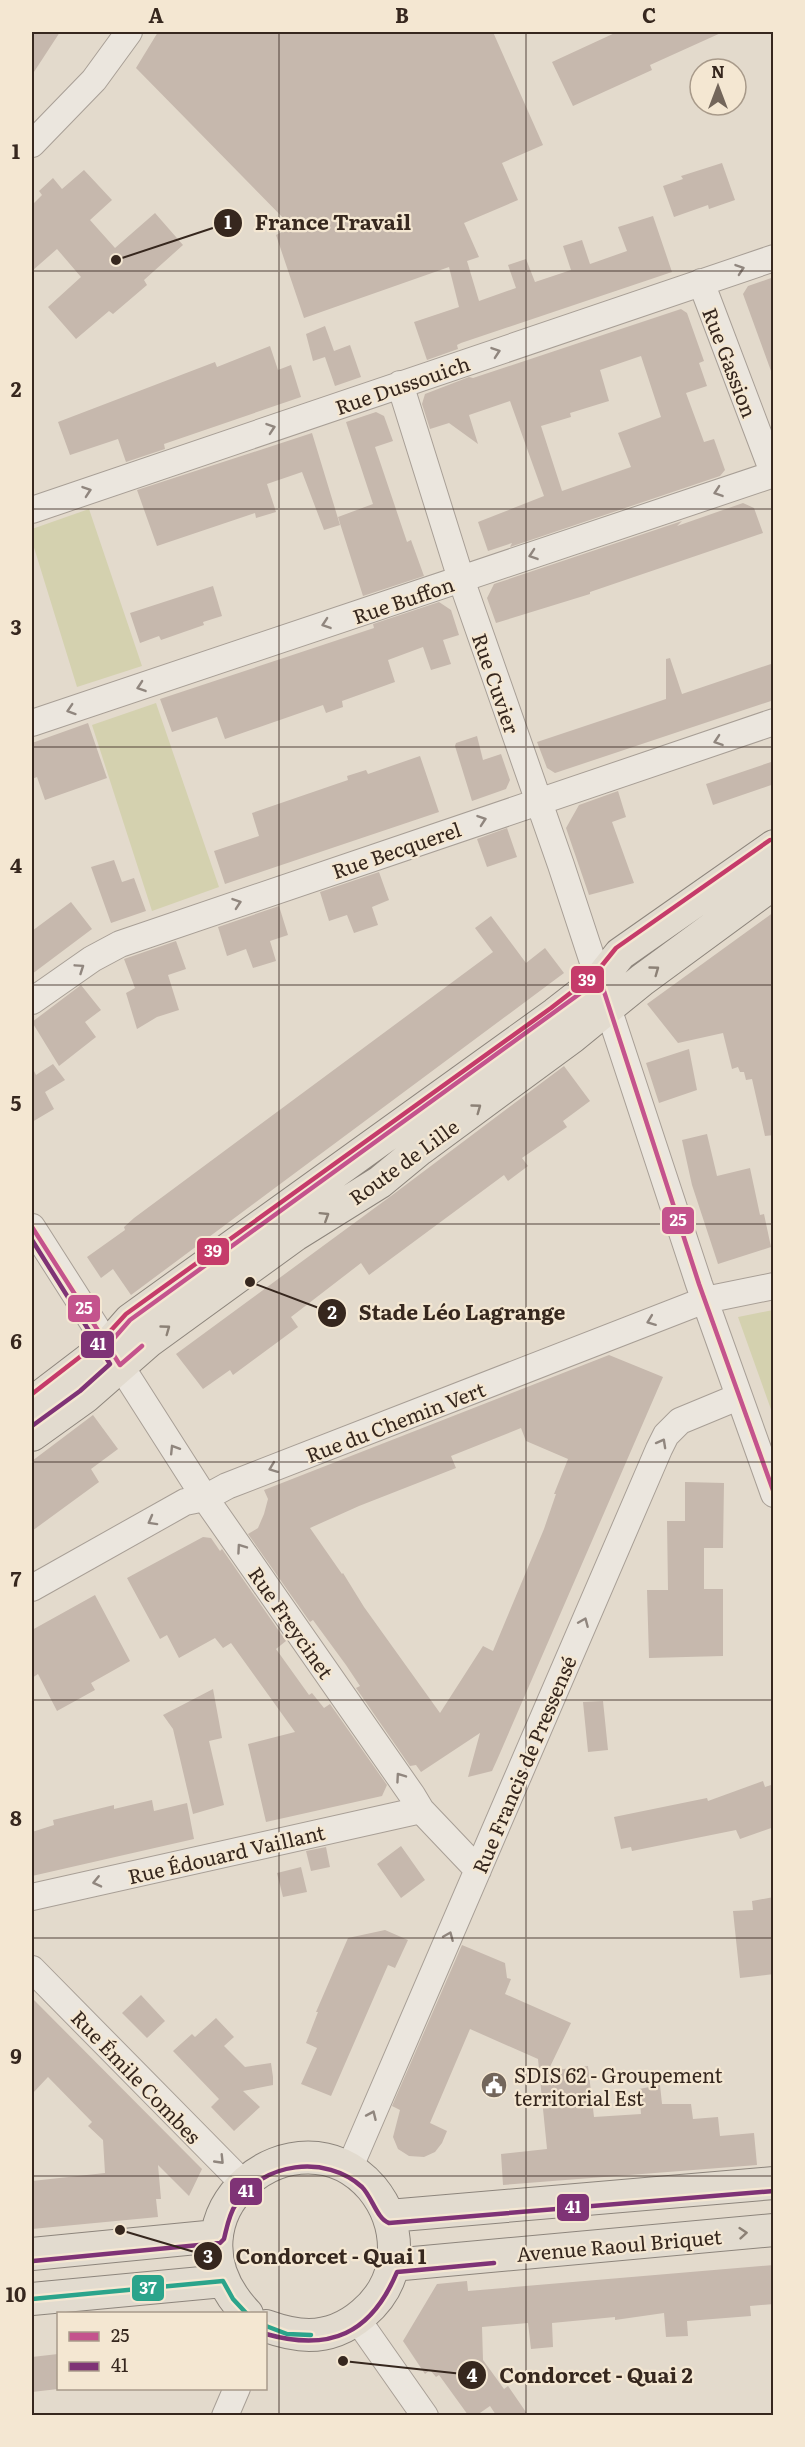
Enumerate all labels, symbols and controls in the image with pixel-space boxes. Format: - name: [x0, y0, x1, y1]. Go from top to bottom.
- text: A: [148, 0, 164, 29]
- text: B: [395, 0, 409, 29]
- text: C: [642, 0, 656, 29]
- north arrow: [688, 57, 748, 117]
- text: N: [711, 59, 725, 83]
- text: 1: [12, 135, 20, 165]
- callout: France Travail: [213, 204, 423, 243]
- text: France Travail: [255, 205, 412, 236]
- text: 1: [224, 208, 232, 235]
- one-way arrow: [734, 264, 745, 276]
- street label: Rue Gassion: [696, 303, 766, 421]
- street label: Rue Dussouich: [331, 347, 473, 421]
- one-way arrow: [490, 347, 501, 359]
- text: 2: [11, 373, 22, 403]
- one-way arrow: [265, 423, 276, 436]
- one-way arrow: [713, 485, 724, 498]
- one-way arrow: [81, 486, 92, 499]
- one-way arrow: [528, 547, 539, 560]
- street label: Rue Buffon: [348, 568, 458, 630]
- text: 3: [10, 611, 22, 641]
- one-way arrow: [321, 617, 332, 630]
- street label: Rue Cuvier: [466, 629, 528, 738]
- one-way arrow: [136, 679, 147, 692]
- one-way arrow: [66, 703, 77, 715]
- one-way arrow: [713, 734, 724, 746]
- street label: Rue Becquerel: [327, 813, 465, 885]
- one-way arrow: [476, 815, 487, 828]
- text: 4: [10, 849, 22, 879]
- one-way arrow: [231, 897, 242, 910]
- one-way arrow: [73, 964, 84, 975]
- line badge: 39: [570, 965, 605, 994]
- one-way arrow: [648, 966, 659, 977]
- text: 39: [578, 967, 596, 991]
- text: 5: [11, 1087, 22, 1117]
- one-way arrow: [470, 1104, 481, 1115]
- street label: Route de Lille: [342, 1111, 464, 1211]
- line badge: 25: [661, 1206, 695, 1235]
- text: 25: [669, 1207, 687, 1231]
- one-way arrow: [319, 1211, 329, 1223]
- line badge: 39: [196, 1237, 230, 1266]
- text: 39: [204, 1238, 222, 1262]
- callout: Stade Léo Lagrange: [317, 1293, 578, 1332]
- line badge: 25: [67, 1294, 101, 1323]
- text: 25: [75, 1295, 93, 1319]
- text: Stade Léo Lagrange: [359, 1295, 565, 1326]
- text: 2: [327, 1298, 337, 1325]
- one-way arrow: [646, 1314, 656, 1327]
- text: 6: [10, 1325, 22, 1355]
- one-way arrow: [159, 1325, 170, 1336]
- line badge: 41: [80, 1330, 115, 1359]
- text: 41: [90, 1331, 107, 1355]
- street label: Rue du Chemin Vert: [301, 1373, 489, 1469]
- one-way arrow: [655, 1439, 666, 1449]
- one-way arrow: [169, 1445, 181, 1455]
- one-way arrow: [268, 1461, 279, 1473]
- one-way arrow: [147, 1514, 158, 1525]
- one-way arrow: [237, 1544, 248, 1555]
- street label: Rue Freycinet: [242, 1560, 342, 1684]
- text: 7: [11, 1563, 22, 1593]
- one-way arrow: [577, 1617, 589, 1628]
- street label: Rue Francis de Pressensé: [463, 1650, 583, 1878]
- one-way arrow: [396, 1773, 407, 1784]
- text: 8: [10, 1802, 22, 1832]
- street label: Rue Édouard Vaillant: [125, 1816, 327, 1890]
- one-way arrow: [92, 1875, 102, 1888]
- one-way arrow: [442, 1931, 454, 1942]
- street label: Rue Émile Combes: [65, 2002, 209, 2150]
- text: 9: [10, 2040, 22, 2070]
- place label: SDIS 62 - Groupement territorial Est: [514, 2059, 723, 2112]
- public building icon: SDIS 62 - Groupement territorial Est: [479, 2070, 509, 2100]
- one-way arrow: [364, 2110, 376, 2121]
- one-way arrow: [212, 2153, 223, 2164]
- line badge: 41: [229, 2177, 263, 2206]
- text: 41: [238, 2178, 255, 2202]
- line badge: 41: [556, 2193, 590, 2222]
- text: 41: [565, 2194, 582, 2218]
- street label: Avenue Raoul Briquet: [515, 2220, 723, 2268]
- one-way arrow: [739, 2227, 748, 2240]
- callout: Condorcet - Quai 1: [193, 2237, 438, 2276]
- text: Condorcet - Quai 1: [236, 2239, 427, 2270]
- text: 3: [203, 2242, 213, 2269]
- line badge: 37: [131, 2274, 165, 2302]
- text: 37: [139, 2275, 157, 2299]
- text: 10: [6, 2278, 26, 2308]
- legend: [57, 2312, 267, 2390]
- text: 25: [111, 2321, 129, 2348]
- text: 41: [111, 2351, 128, 2378]
- callout: Condorcet - Quai 2: [457, 2356, 705, 2395]
- text: Condorcet - Quai 2: [499, 2358, 693, 2389]
- text: 4: [467, 2361, 478, 2388]

